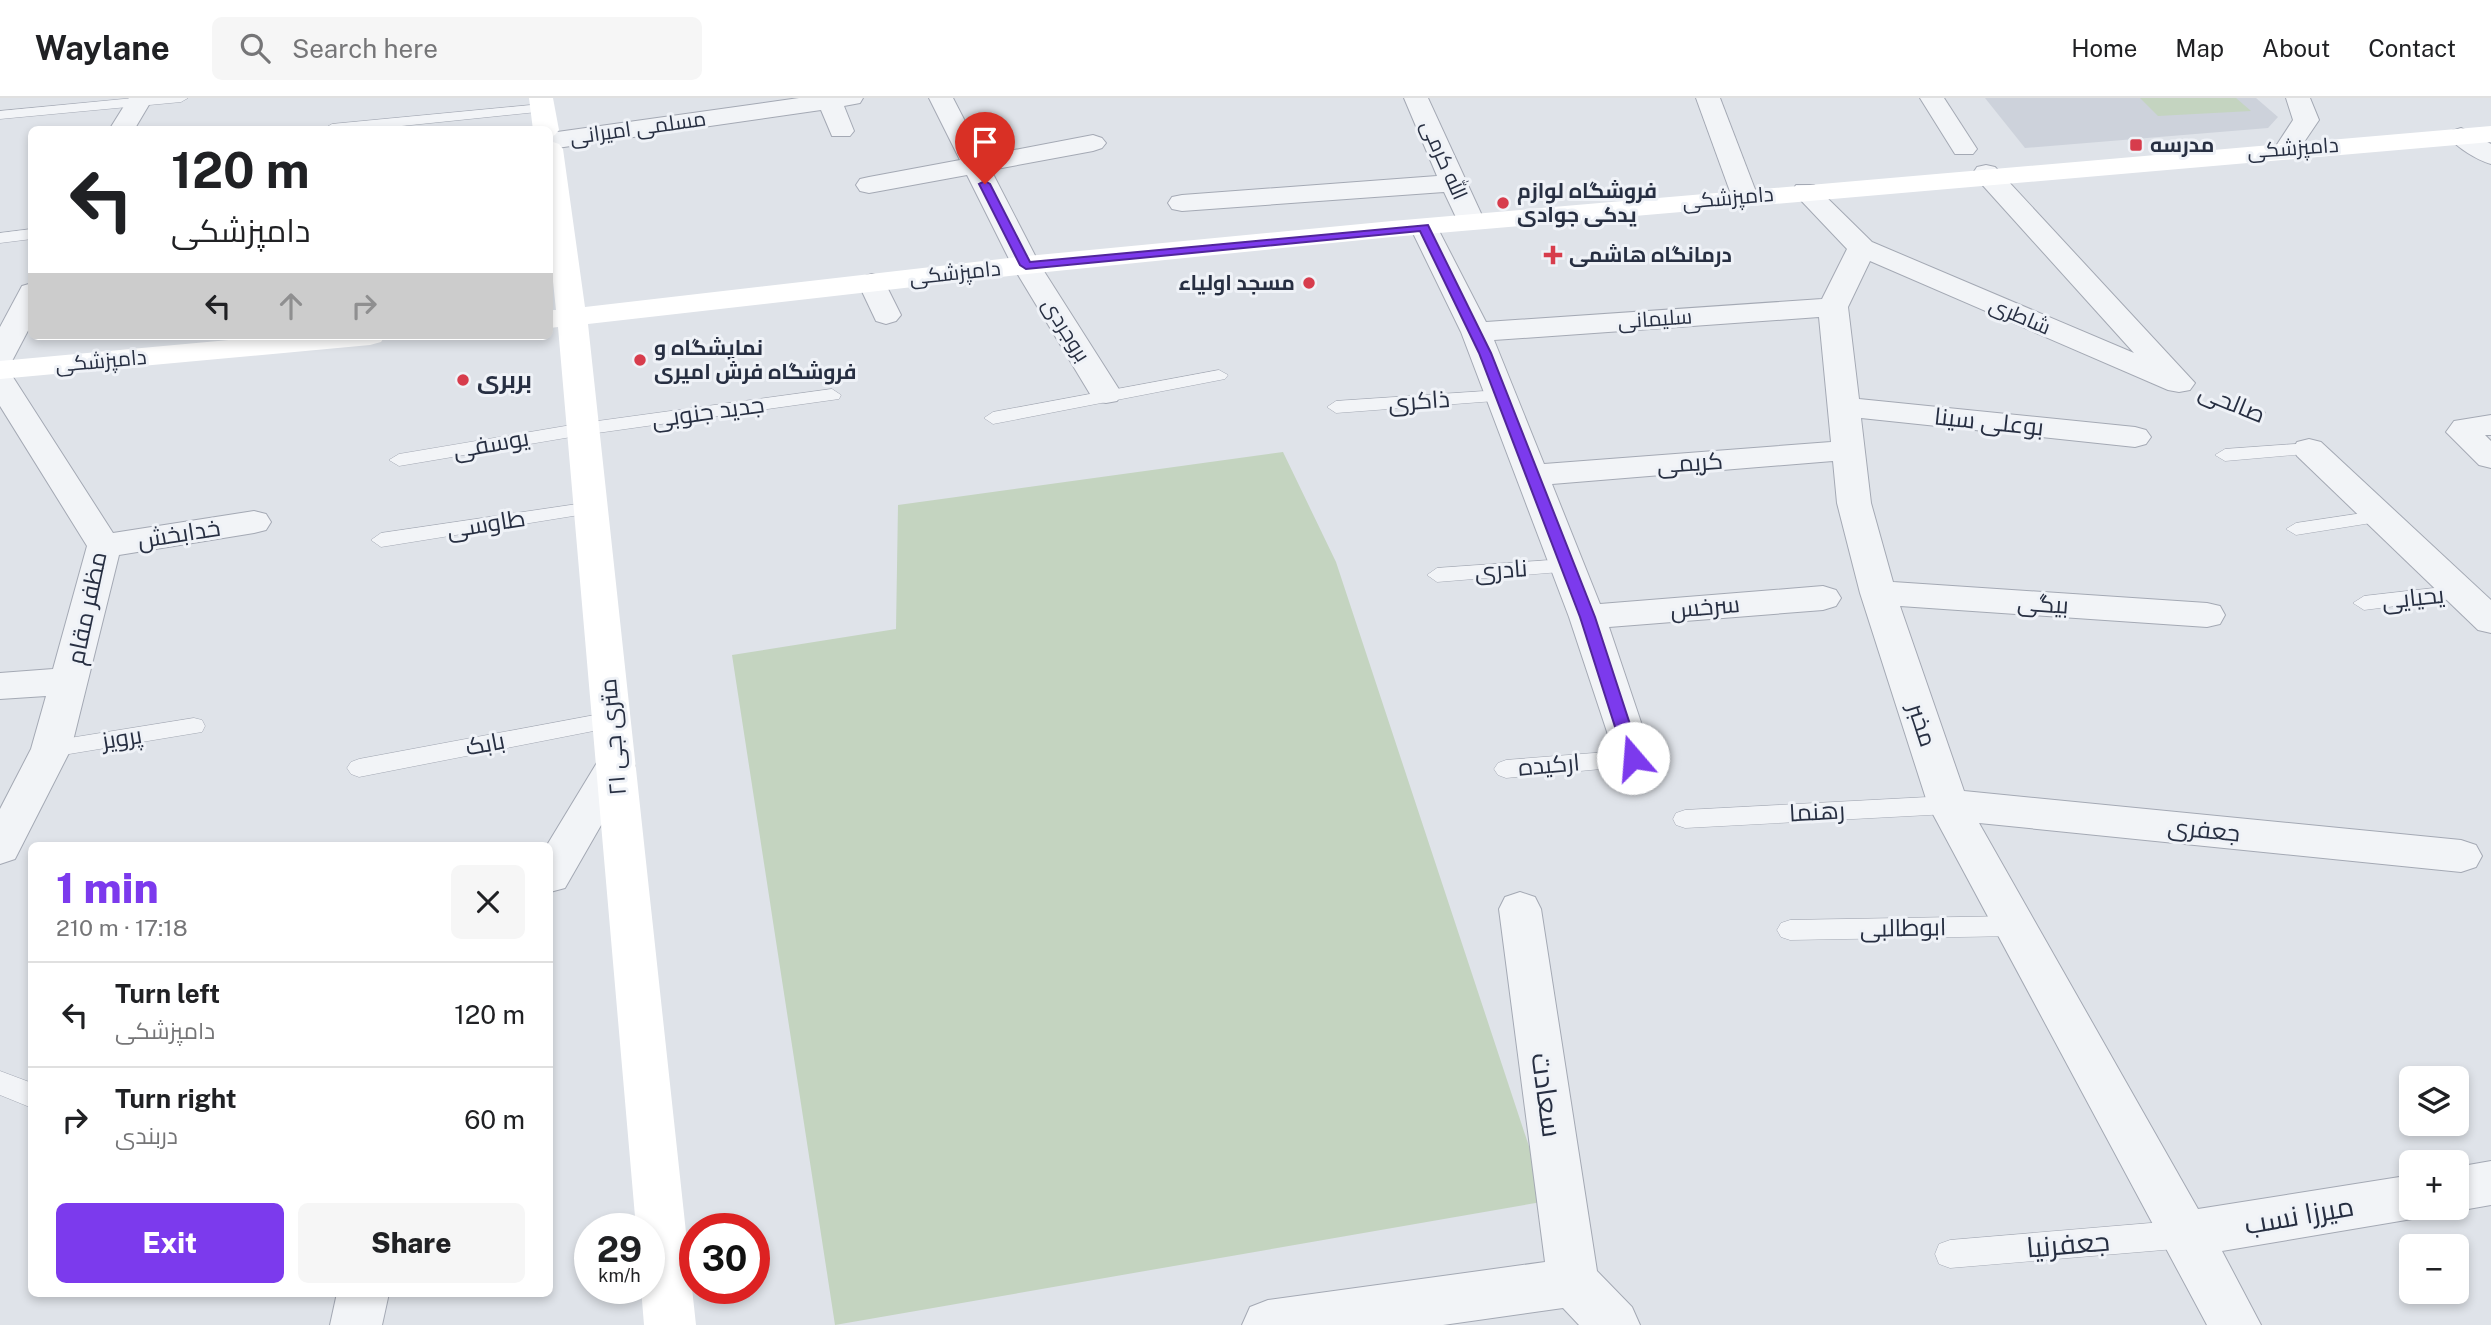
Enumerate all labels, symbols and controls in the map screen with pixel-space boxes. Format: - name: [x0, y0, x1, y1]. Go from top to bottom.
- search box: [212, 17, 702, 80]
- text: Waylane: [35, 29, 170, 67]
- icon: search: [236, 29, 274, 67]
- text: Search here: [292, 33, 438, 64]
- text: Home: [2071, 34, 2137, 62]
- text: Map: [2175, 34, 2224, 62]
- text: About: [2262, 34, 2330, 62]
- text: Contact: [2368, 34, 2456, 62]
- street label: مسلمی امیرانی: [568, 106, 708, 150]
- pin: [955, 112, 1015, 184]
- street label: الله کرمی: [1415, 116, 1474, 204]
- icon: arrive: [966, 123, 1004, 161]
- place label: مدرسه: [2150, 132, 2214, 157]
- street label: دامپزشکی: [2246, 132, 2340, 165]
- marker: مدرسه: [2128, 137, 2144, 153]
- text: 120 m: [171, 141, 310, 199]
- icon: left: [56, 154, 147, 245]
- place label: فروشگاه لوازم یدکی جوادی: [1517, 178, 1657, 228]
- street label: دامپزشکی: [1681, 181, 1775, 216]
- marker: فروشگاه لوازم یدکی جوادی: [1495, 195, 1511, 211]
- text: دامپزشکی: [171, 212, 310, 249]
- place label: درمانگاه هاشمی: [1569, 242, 1732, 267]
- marker: درمانگاه هاشمی: [1543, 245, 1563, 265]
- street label: دامپزشکی: [908, 255, 1002, 292]
- place label: مسجد اولیاء: [1178, 270, 1295, 296]
- marker: مسجد اولیاء: [1301, 275, 1317, 291]
- icon: left: [199, 287, 237, 325]
- icon: ahead: [272, 287, 310, 325]
- icon: right: [345, 287, 383, 325]
- street label: شاطری: [1985, 291, 2055, 341]
- street label: بروجردی: [1036, 293, 1096, 367]
- street label: سلیمانی: [1617, 303, 1693, 335]
- place label: نمایشگاه و فروشگاه فرش امیری: [654, 335, 856, 385]
- street label: دامپزشکی: [54, 344, 148, 379]
- marker: نمایشگاه و فروشگاه فرش امیری: [632, 352, 648, 368]
- place label: بربری: [477, 365, 532, 394]
- marker: بربری: [455, 372, 471, 388]
- street label: صالحی: [2195, 376, 2270, 429]
- street label: ذاکری: [1387, 384, 1451, 417]
- street label: جدید جنوبی: [650, 389, 766, 434]
- street label: بوعلی سینا: [1933, 401, 2045, 442]
- street label: یوسفی: [451, 422, 532, 464]
- street label: کریمی: [1656, 446, 1724, 479]
- street label: طاوسی: [445, 503, 527, 544]
- street label: خدابخش: [135, 513, 222, 554]
- street label: مظفر مقام: [60, 549, 115, 667]
- street label: نادری: [1474, 553, 1528, 586]
- street label: یحیایی: [2380, 580, 2446, 615]
- street label: بیگی: [2016, 587, 2070, 620]
- street label: سرخس: [1669, 589, 1741, 624]
- street label: ۲۱ متری جی: [593, 677, 632, 797]
- street label: مخبر: [1902, 697, 1943, 750]
- street label: پرویز: [98, 720, 145, 757]
- position arrow: [1596, 721, 1670, 795]
- street label: بابک: [463, 726, 507, 761]
- street label: ارکیده: [1517, 747, 1581, 781]
- street label: رهنما: [1788, 796, 1846, 826]
- street label: جعفری: [2166, 811, 2242, 848]
- text: 1 min: [56, 863, 159, 912]
- button: close: [451, 865, 525, 939]
- street label: ابوطالبی: [1859, 912, 1947, 943]
- text: 210 m · 17:18: [56, 914, 188, 941]
- text: Turn left: [115, 978, 220, 1009]
- icon: left: [56, 996, 94, 1034]
- text: 120 m: [454, 999, 525, 1030]
- text: دامپزشکی: [115, 1017, 215, 1044]
- street label: سعادت: [1525, 1051, 1570, 1139]
- map controls: [2399, 1066, 2469, 1304]
- button: layers: [2399, 1066, 2469, 1136]
- text: Turn right: [115, 1083, 237, 1114]
- icon: right: [56, 1101, 94, 1139]
- text: 60 m: [464, 1104, 525, 1135]
- text: دربندی: [115, 1122, 178, 1149]
- button: +: [2399, 1150, 2469, 1220]
- street label: میرزا نسب: [2242, 1189, 2356, 1240]
- button: Exit: [56, 1203, 284, 1283]
- button: Share: [298, 1203, 525, 1283]
- speed limit sign: 30: [679, 1213, 770, 1304]
- street label: جعفرنیا: [2025, 1223, 2111, 1264]
- text: 29: [597, 1229, 642, 1270]
- button: −: [2399, 1234, 2469, 1304]
- text: km/h: [598, 1265, 641, 1286]

